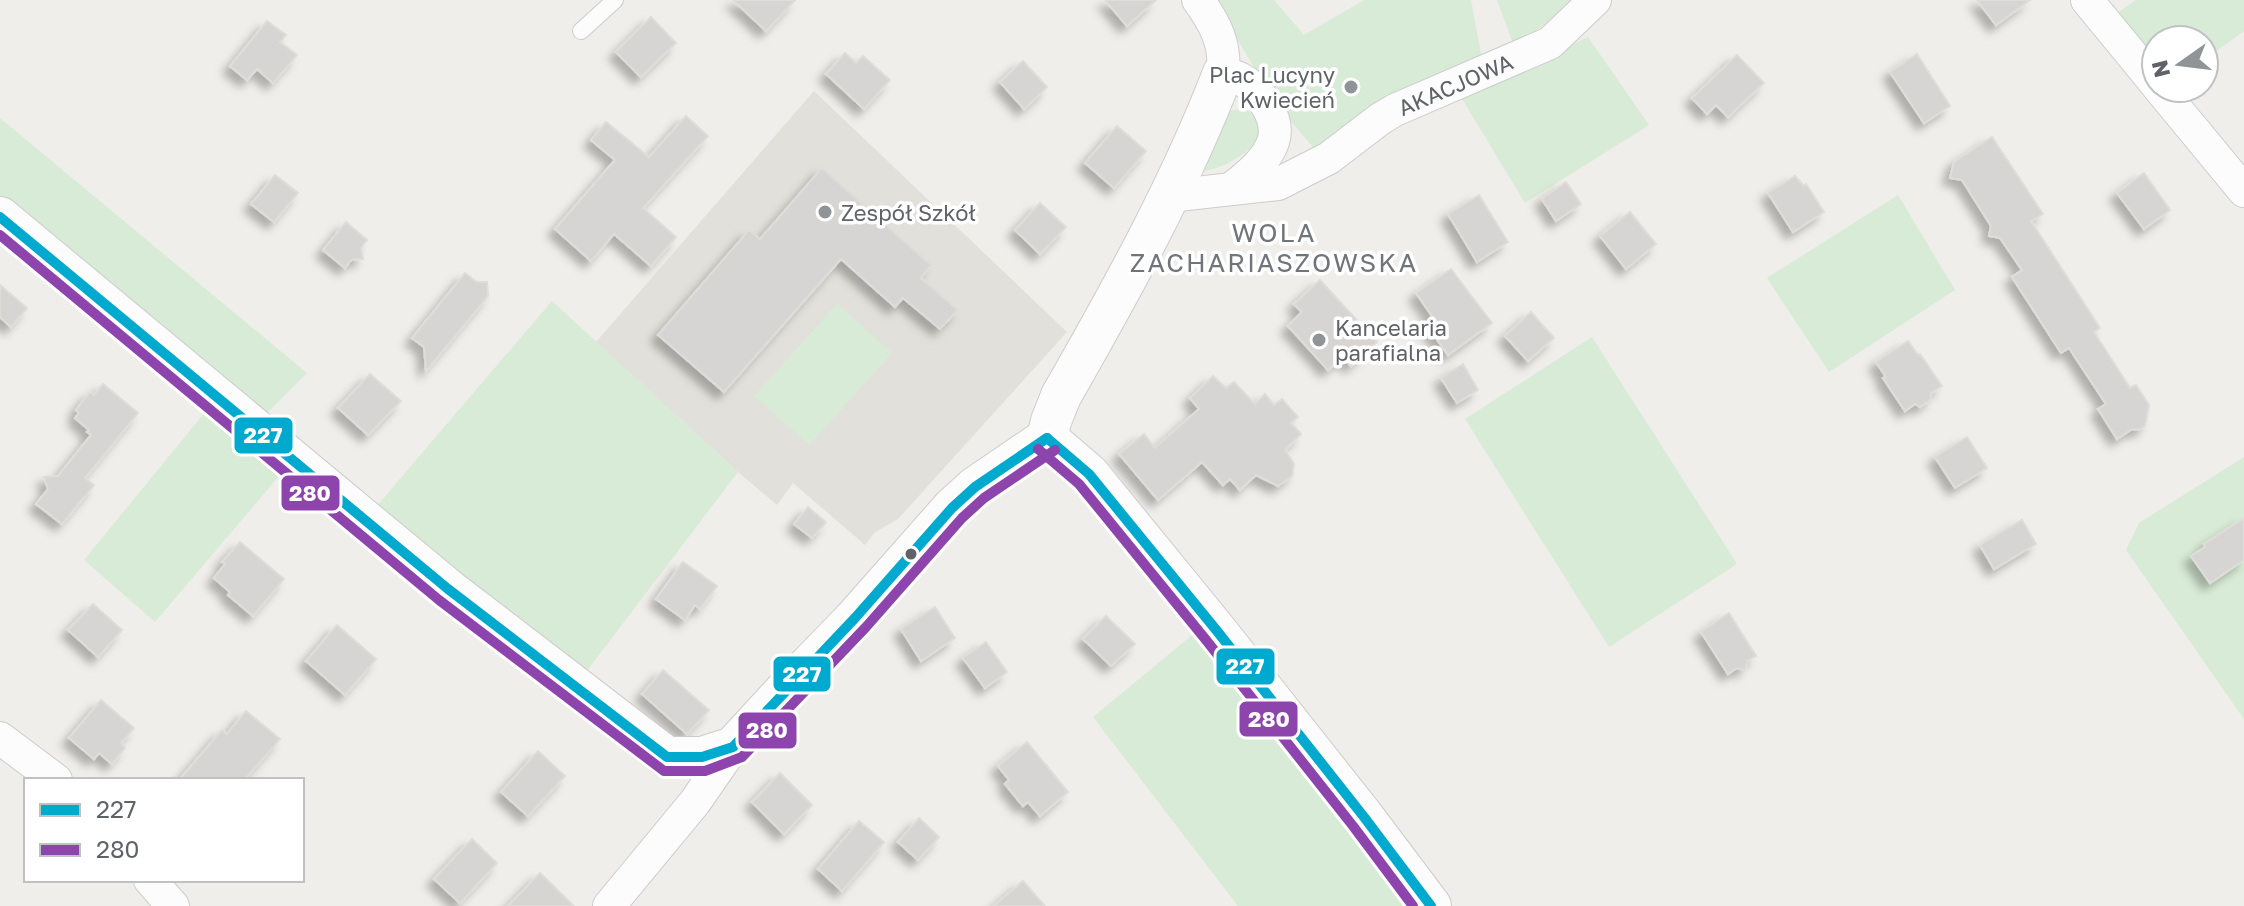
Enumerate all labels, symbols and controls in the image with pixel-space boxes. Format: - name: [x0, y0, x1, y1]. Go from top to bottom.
- north arrow: [2140, 24, 2220, 104]
- street label: AKACJOWA: [1393, 47, 1517, 121]
- text: N: [2145, 58, 2175, 80]
- place label: Plac Lucyny Kwiecień: [1209, 61, 1335, 113]
- marker: Plac Lucyny Kwiecień: [1342, 78, 1360, 96]
- place label: Zespół Szkół: [841, 199, 976, 226]
- marker: Zespół Szkół: [816, 203, 834, 221]
- district label: WOLA ZACHARIASZOWSKA: [1130, 217, 1418, 278]
- place label: Kancelaria parafialna: [1335, 314, 1447, 366]
- marker: Kancelaria parafialna: [1310, 331, 1328, 349]
- line badge: 227: [233, 416, 294, 455]
- text: 227: [244, 421, 282, 448]
- line badge: 280: [280, 474, 341, 512]
- text: 280: [289, 479, 331, 506]
- unlabelled marker: [903, 546, 919, 562]
- line badge: 227: [1215, 647, 1276, 686]
- text: 227: [1226, 652, 1264, 679]
- line badge: 227: [772, 655, 832, 693]
- text: 227: [783, 660, 821, 687]
- line badge: 280: [1238, 700, 1299, 738]
- text: 280: [1248, 705, 1290, 732]
- line badge: 280: [737, 711, 798, 750]
- text: 280: [746, 716, 788, 743]
- legend: [24, 778, 304, 882]
- text: 227: [96, 794, 137, 823]
- text: 280: [96, 834, 139, 863]

